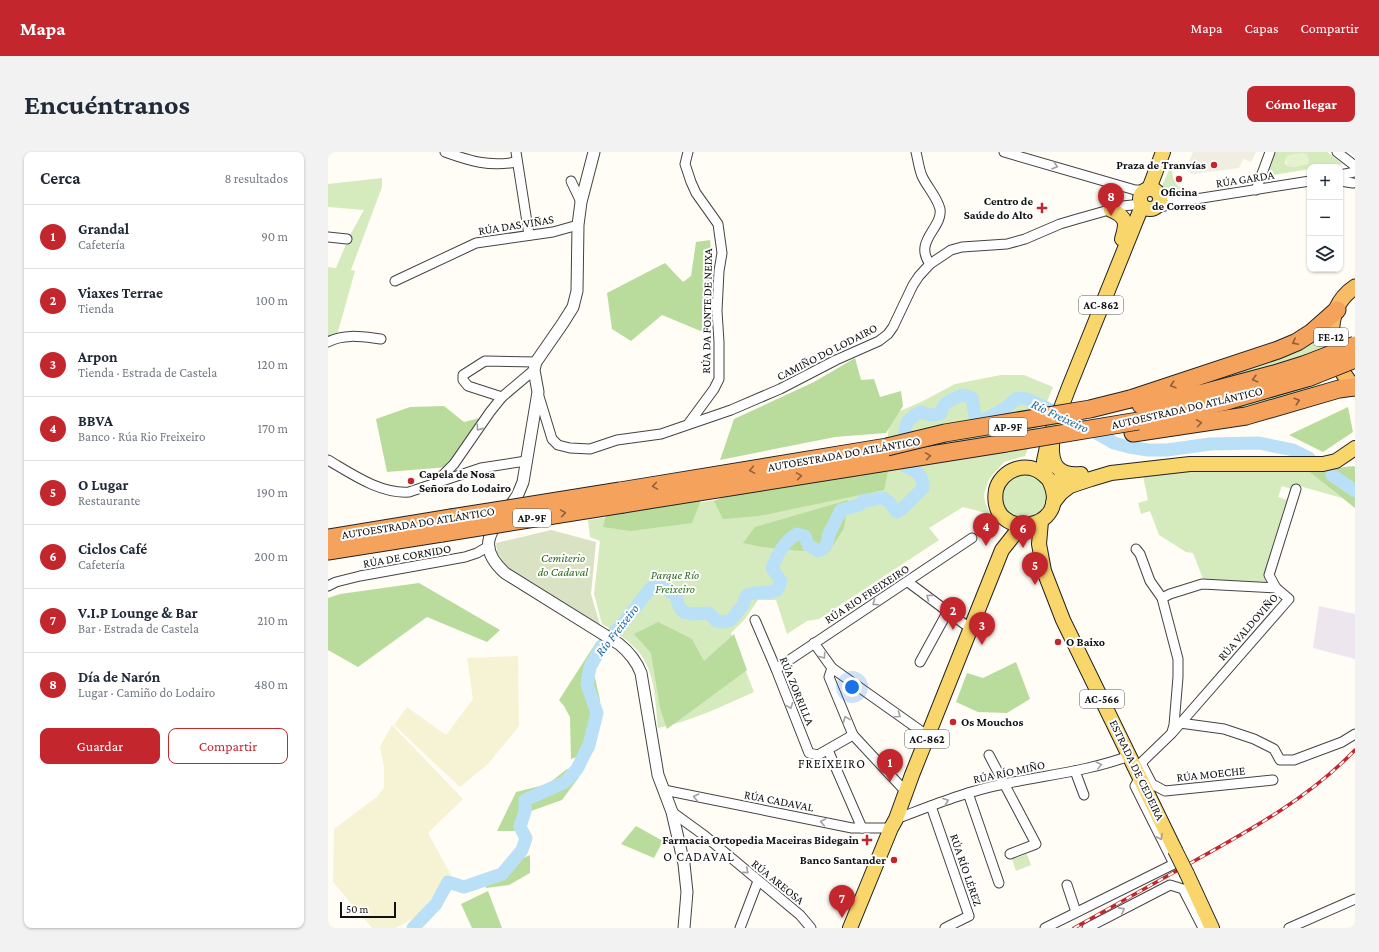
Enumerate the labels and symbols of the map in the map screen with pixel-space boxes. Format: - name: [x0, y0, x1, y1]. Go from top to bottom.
- place label: Praza de Tranvías: [1116, 158, 1206, 172]
- marker: Praza de Tranvías: [1209, 160, 1219, 170]
- one-way arrow: [1052, 161, 1059, 170]
- street label: RÚA GARDA: [1215, 167, 1275, 191]
- marker: Oficina de Correos: [1174, 174, 1184, 184]
- pin: 8: [1098, 183, 1124, 216]
- place label: Oficina de Correos: [1152, 185, 1206, 213]
- place label: Centro de Saúde do Alto: [964, 194, 1033, 222]
- marker: Centro de Saúde do Alto: [1036, 202, 1048, 214]
- street label: RÚA DAS VIÑAS: [477, 212, 555, 238]
- street label: RÚA DA FONTE DE NEIXA: [699, 248, 715, 374]
- road number: AC-862: [1079, 296, 1123, 314]
- street label: CAMIÑO DO LODAIRO: [774, 321, 880, 383]
- road number: FE-12: [1314, 328, 1348, 346]
- one-way arrow: [1292, 337, 1300, 345]
- one-way arrow: [1252, 374, 1259, 383]
- one-way arrow: [1169, 380, 1176, 389]
- street label: AUTOESTRADA DO ATLÁNTICO: [1110, 384, 1264, 432]
- water label: Río Freixeiro: [1029, 396, 1091, 436]
- one-way arrow: [1293, 397, 1300, 406]
- road number: AP-9F: [989, 418, 1027, 436]
- one-way arrow: [1196, 419, 1203, 428]
- one-way arrow: [476, 424, 484, 431]
- street label: AUTOESTRADA DO ATLÁNTICO: [767, 434, 921, 474]
- one-way arrow: [925, 452, 931, 460]
- one-way arrow: [749, 465, 755, 474]
- place label: Capela de Nosa Señora do Lodairo: [419, 467, 511, 495]
- one-way arrow: [796, 472, 802, 481]
- marker: Capela de Nosa Señora do Lodairo: [406, 476, 416, 486]
- one-way arrow: [652, 481, 659, 490]
- street label: AUTOESTRADA DO ATLÁNTICO: [340, 504, 496, 542]
- road number: AP-9F: [513, 509, 551, 527]
- one-way arrow: [560, 510, 566, 518]
- pin: 4: [973, 513, 999, 546]
- pin: 6: [1010, 515, 1036, 548]
- street label: RÚA DE CORNIDO: [362, 541, 452, 571]
- park label: Cemiterio do Cadaval: [538, 551, 589, 579]
- pin: 5: [1022, 552, 1048, 585]
- street label: RÚA RIO FREIXEIRO: [822, 561, 912, 627]
- park label: Parque Río Freixeiro: [651, 568, 699, 596]
- street label: RÚA VALDOVIÑO: [1215, 590, 1281, 664]
- one-way arrow: [927, 595, 934, 602]
- pin: 2: [940, 597, 966, 630]
- one-way arrow: [872, 598, 879, 605]
- water label: Río Freixeiro: [592, 601, 642, 659]
- pin: 3: [969, 612, 995, 645]
- place label: O Baixo: [1066, 635, 1105, 649]
- marker: O Baixo: [1053, 637, 1063, 647]
- one-way arrow: [818, 651, 825, 658]
- street label: RÚA ZORRILLA: [777, 655, 817, 728]
- your location: [842, 677, 862, 697]
- road number: AC-566: [1080, 690, 1124, 708]
- one-way arrow: [786, 702, 794, 709]
- one-way arrow: [894, 710, 901, 718]
- one-way arrow: [843, 715, 851, 722]
- place label: Os Mouchos: [961, 715, 1023, 729]
- marker: Os Mouchos: [948, 717, 958, 727]
- street label: ESTRADA DE CEDEIRA: [1107, 717, 1168, 823]
- road number: AC-862: [905, 730, 949, 748]
- pin: 1: [877, 749, 903, 782]
- district label: FREIXEIRO: [798, 756, 866, 771]
- street label: RÚA RÍO MIÑO: [972, 758, 1046, 786]
- one-way arrow: [1095, 761, 1102, 770]
- street label: RÚA MOECHE: [1176, 763, 1247, 785]
- street label: RÚA CADAVAL: [743, 787, 815, 815]
- one-way arrow: [693, 793, 699, 801]
- one-way arrow: [942, 797, 949, 806]
- one-way arrow: [820, 819, 827, 827]
- street label: RÚA RÍO LÉREZ: [947, 832, 985, 908]
- place label: Farmacia Ortopedia Maceiras Bidegain: [662, 833, 859, 847]
- one-way arrow: [1155, 833, 1163, 840]
- marker: Farmacia Ortopedia Maceiras Bidegain: [862, 835, 872, 845]
- district label: O CADAVAL: [663, 849, 735, 864]
- place label: Banco Santander: [800, 853, 886, 867]
- marker: Banco Santander: [889, 855, 899, 865]
- street label: RÚA AREOSA: [749, 857, 807, 908]
- one-way arrow: [741, 867, 749, 874]
- pin: 7: [829, 885, 855, 918]
- scale bar: [340, 900, 396, 919]
- one-way arrow: [1117, 907, 1125, 915]

